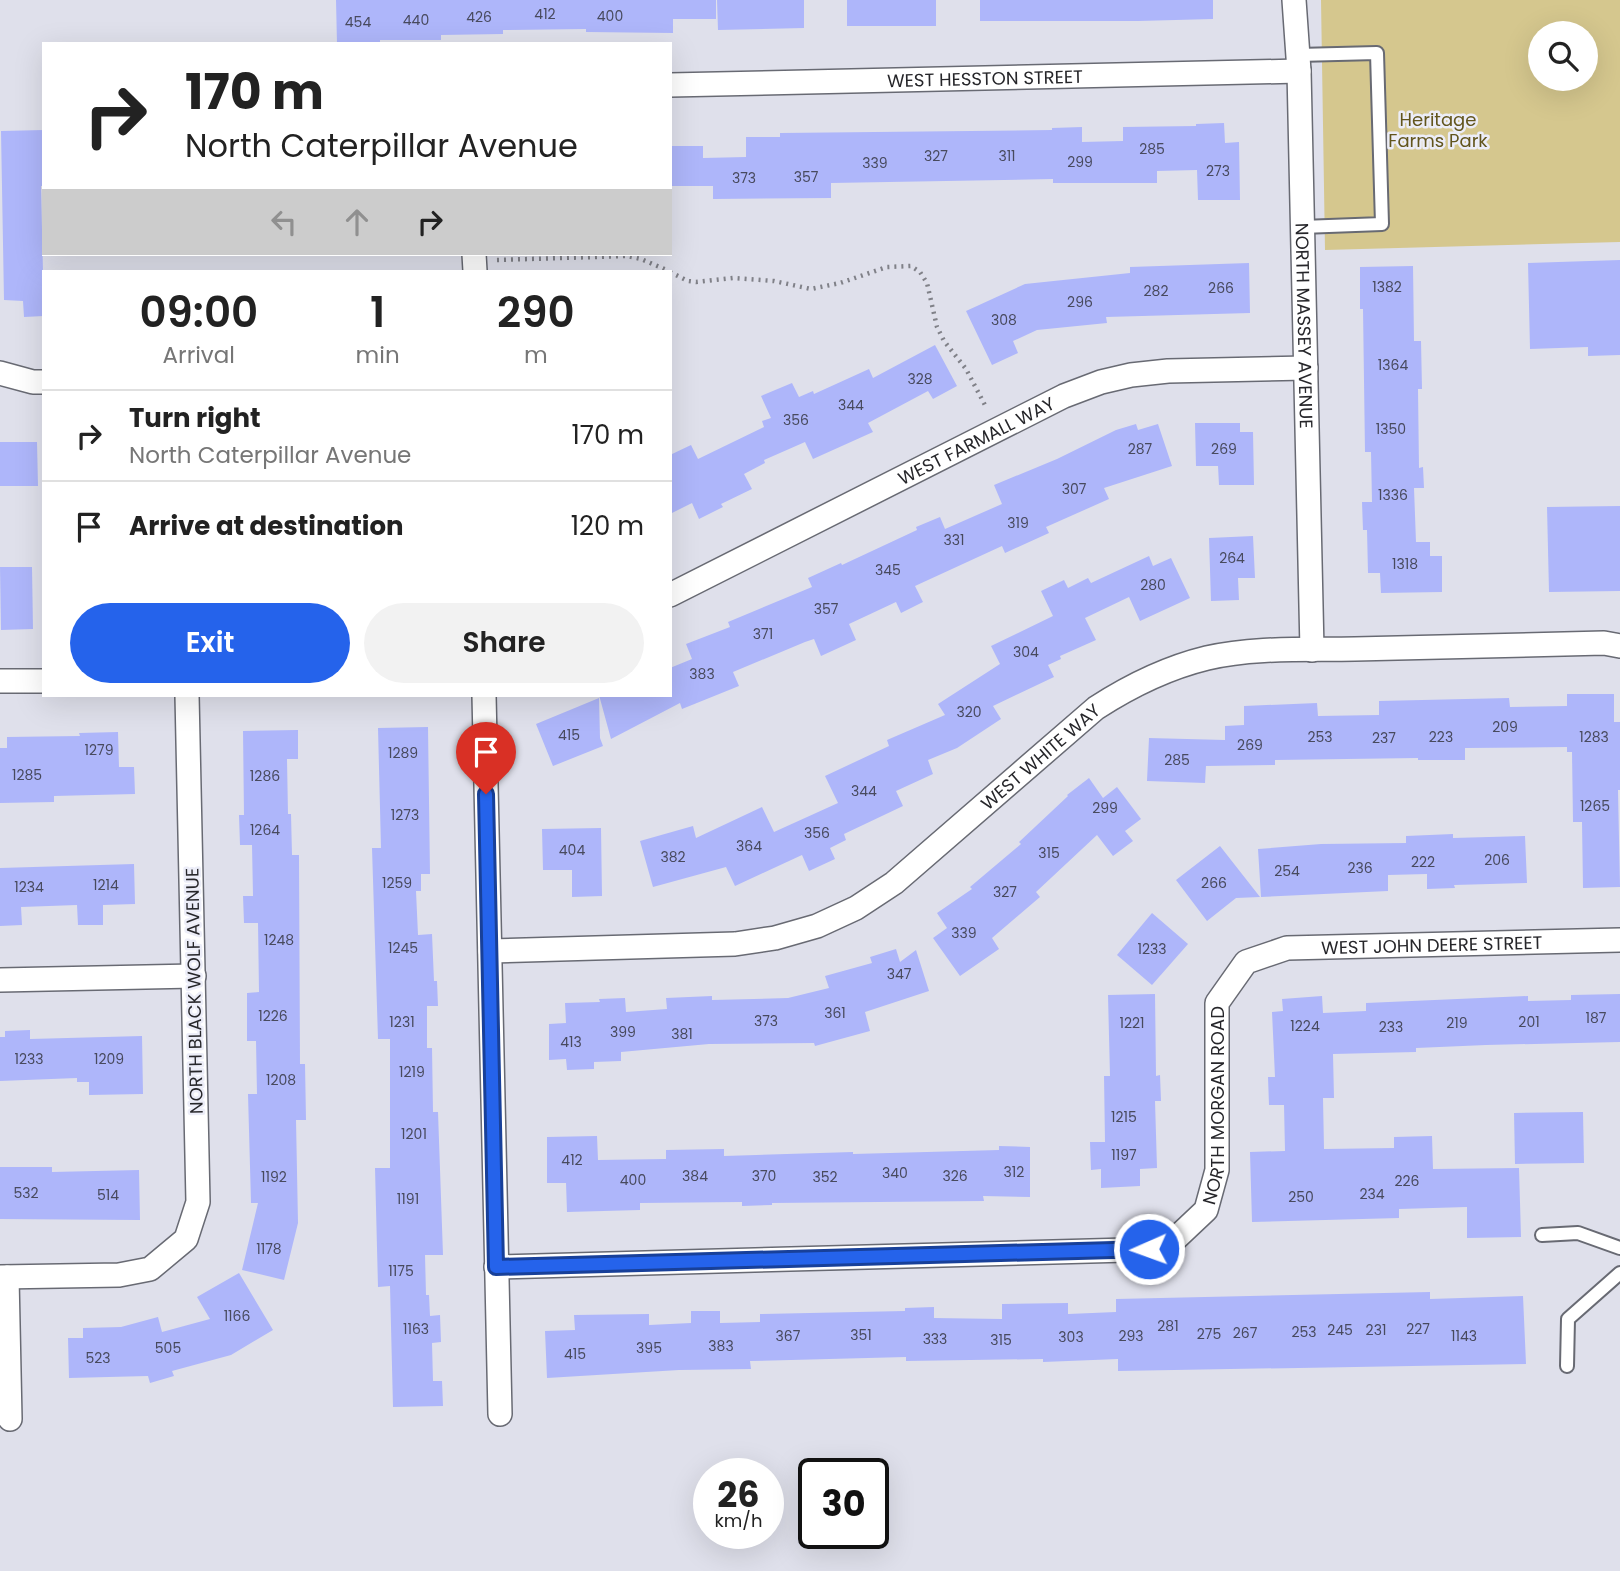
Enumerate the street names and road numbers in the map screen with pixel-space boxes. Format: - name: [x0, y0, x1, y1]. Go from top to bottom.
- street label: WEST HESSTON STREET: [887, 63, 1083, 93]
- street label: NORTH MASSEY AVENUE: [1290, 223, 1320, 429]
- street label: WEST FARMALL WAY: [894, 390, 1059, 490]
- street label: WEST WHITE WAY: [975, 697, 1106, 815]
- street label: NORTH BLACK WOLF AVENUE: [179, 868, 209, 1114]
- street label: WEST JOHN DEERE STREET: [1321, 929, 1543, 960]
- street label: NORTH MORGAN ROAD: [1196, 1006, 1230, 1207]

